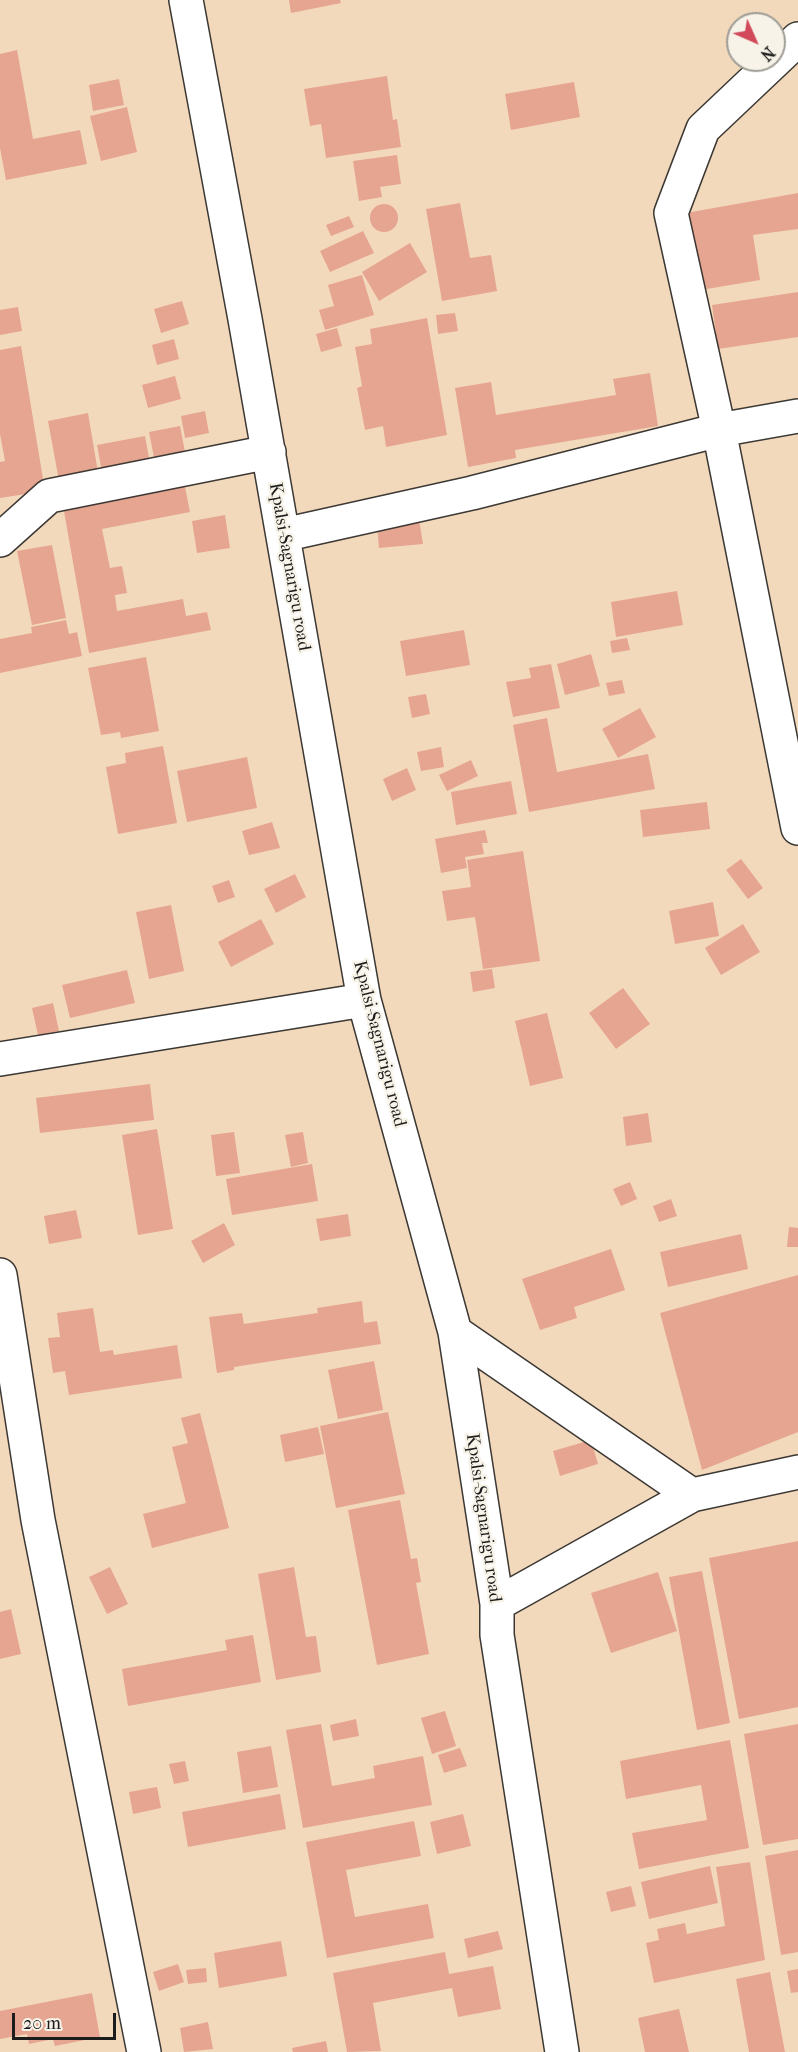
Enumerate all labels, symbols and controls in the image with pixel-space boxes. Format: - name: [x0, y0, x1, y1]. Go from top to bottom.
- north arrow: [726, 12, 786, 72]
- text: N: [757, 43, 779, 65]
- street label: Kpalsi-Sagnarigu road: [264, 481, 314, 653]
- street label: Kpalsi-Sagnarigu road: [348, 959, 410, 1129]
- street label: Kpalsi-Sagnarigu road: [460, 1432, 506, 1604]
- scale bar: [15, 2001, 118, 2039]
- text: 20 m: [23, 2013, 61, 2034]

